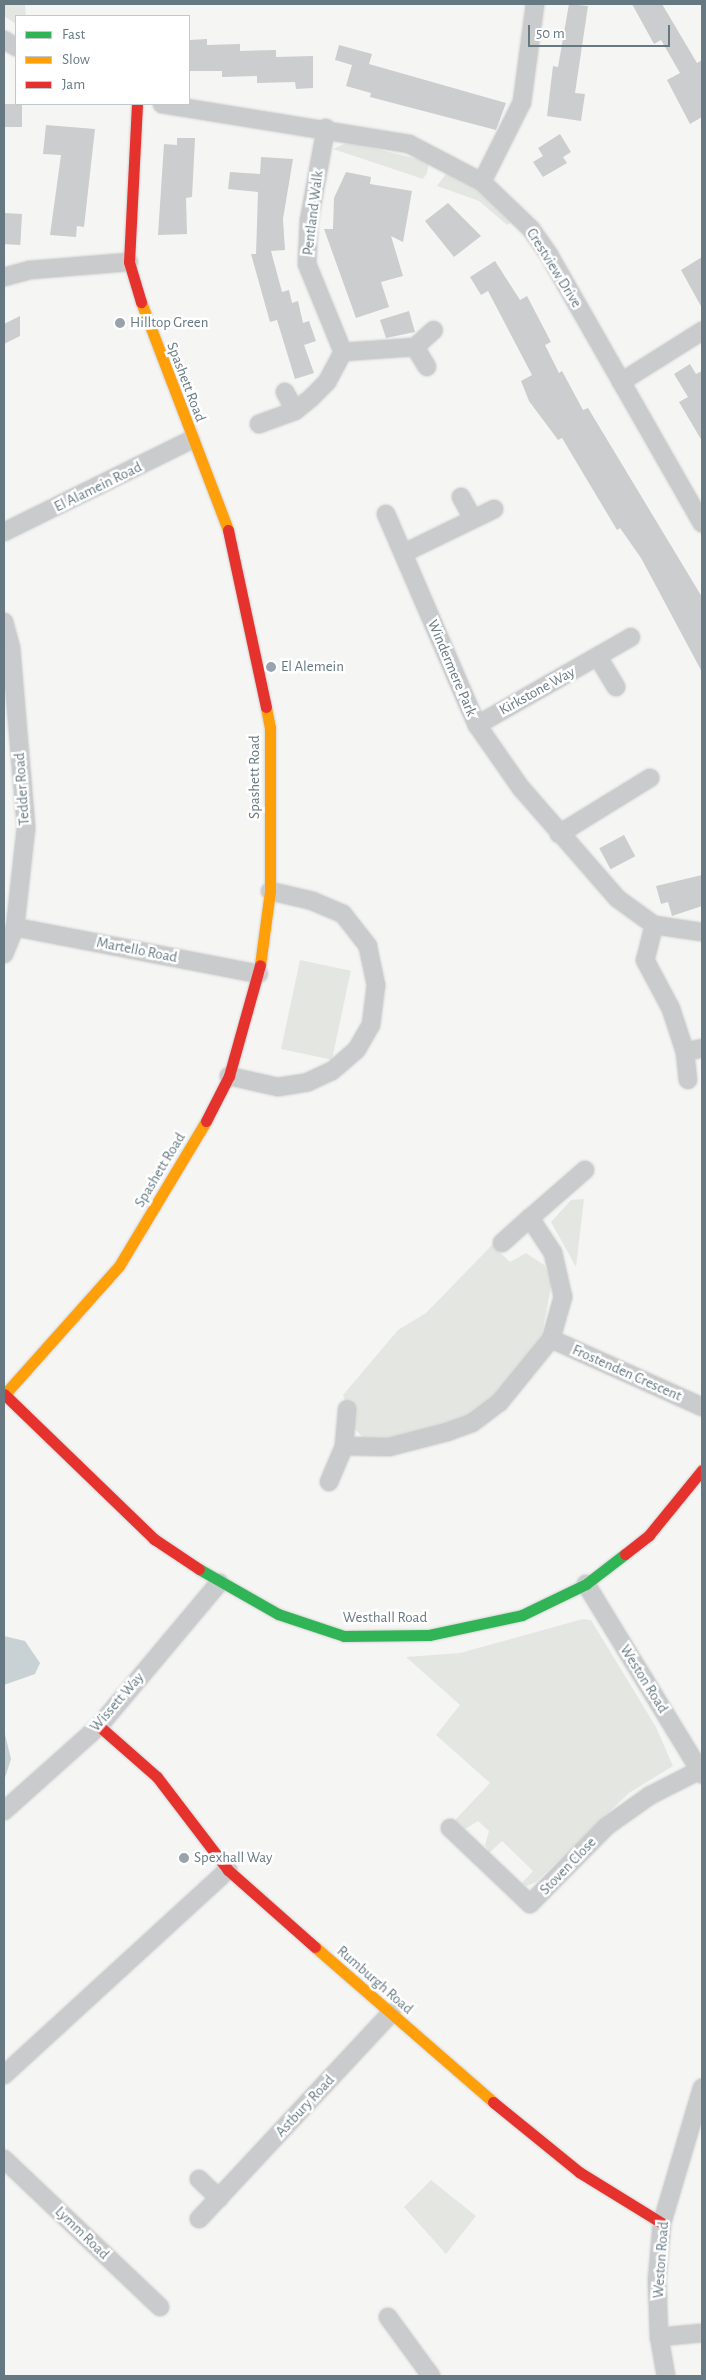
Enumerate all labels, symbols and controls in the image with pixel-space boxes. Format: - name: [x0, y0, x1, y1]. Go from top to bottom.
- legend: [15, 15, 190, 105]
- scale bar: [531, 15, 674, 47]
- text: 50 m: [536, 26, 565, 41]
- text: Fast: [62, 27, 85, 42]
- text: Slow: [62, 52, 90, 67]
- text: Jam: [62, 77, 85, 92]
- street label: Pentland Walk: [299, 170, 327, 256]
- street label: Crestview Drive: [522, 225, 586, 311]
- place label: Hilltop Green: [130, 314, 208, 332]
- marker: Hilltop Green: [114, 317, 126, 329]
- street label: Spashett Road: [163, 340, 209, 424]
- street label: El Alamein Road: [51, 458, 145, 516]
- street label: Windermere Park: [424, 617, 480, 719]
- place label: El Alemein: [281, 658, 344, 676]
- marker: El Alemein: [265, 661, 277, 673]
- street label: Kirkstone Way: [496, 663, 578, 719]
- street label: Spashett Road: [246, 735, 264, 819]
- street label: Tedder Road: [10, 752, 34, 826]
- street label: Martello Road: [95, 933, 179, 967]
- street label: Spashett Road: [131, 1129, 189, 1211]
- street label: Frostenden Crescent: [570, 1341, 684, 1405]
- street label: Westhall Road: [343, 1609, 427, 1627]
- street label: Weston Road: [616, 1642, 672, 1716]
- street label: Wissett Way: [86, 1669, 148, 1735]
- street label: Stoven Close: [536, 1833, 600, 1899]
- place label: Spexhall Way: [194, 1849, 272, 1867]
- marker: Spexhall Way: [178, 1852, 190, 1864]
- street label: Rumburgh Road: [333, 1942, 417, 2018]
- street label: Astbury Road: [272, 2071, 338, 2141]
- street label: Lymm Road: [51, 2203, 113, 2263]
- street label: Weston Road: [649, 2221, 673, 2299]

